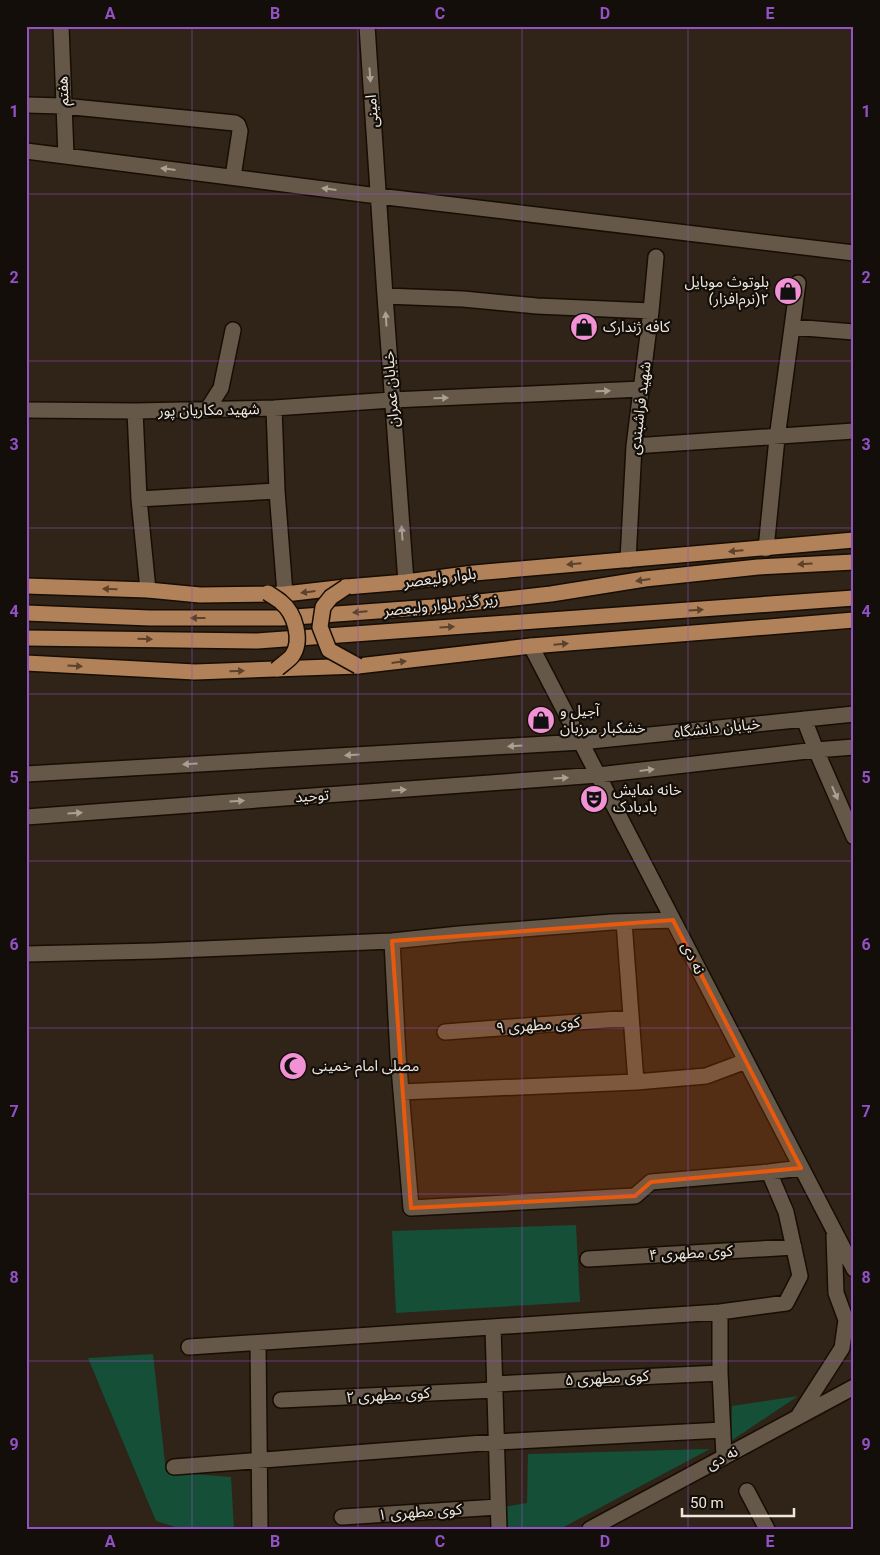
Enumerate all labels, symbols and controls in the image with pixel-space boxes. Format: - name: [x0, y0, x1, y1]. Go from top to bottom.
- text: A: [105, 4, 116, 23]
- text: B: [270, 4, 280, 23]
- text: C: [435, 4, 445, 23]
- text: D: [600, 4, 610, 23]
- text: E: [766, 4, 775, 23]
- one-way arrow: [366, 67, 374, 83]
- street label: هفتم: [53, 76, 75, 106]
- street label: امینی: [362, 94, 382, 128]
- text: 1: [9, 102, 19, 121]
- text: 1: [861, 102, 871, 121]
- one-way arrow: [160, 165, 176, 173]
- one-way arrow: [321, 185, 337, 193]
- text: 2: [9, 268, 19, 287]
- text: 2: [861, 268, 871, 287]
- place label: بلوتوث موبایل (نرم‌افزار)۲: [684, 273, 769, 310]
- shop icon: بلوتوث موبایل (نرم‌افزار)۲: [773, 276, 803, 306]
- one-way arrow: [382, 311, 390, 327]
- shop icon: کافه ژندارک: [569, 312, 599, 342]
- place label: کافه ژندارک: [603, 318, 671, 336]
- street label: خیابان عمران: [379, 350, 403, 428]
- street label: شهید فراشبندی: [625, 360, 655, 456]
- one-way arrow: [596, 387, 612, 395]
- one-way arrow: [433, 394, 449, 402]
- street label: شهید مکاریان پور: [157, 400, 260, 421]
- text: 3: [9, 435, 19, 454]
- text: 3: [861, 435, 871, 454]
- one-way arrow: [398, 525, 406, 541]
- one-way arrow: [727, 547, 743, 555]
- one-way arrow: [565, 561, 581, 569]
- one-way arrow: [797, 561, 813, 569]
- street label: بلوار ولیعصر: [402, 565, 477, 591]
- one-way arrow: [635, 576, 651, 584]
- one-way arrow: [102, 585, 118, 593]
- one-way arrow: [299, 588, 315, 596]
- street label: زیر گذر بلوار ولیعصر: [382, 590, 499, 620]
- text: 4: [9, 602, 19, 621]
- text: 4: [861, 602, 871, 621]
- one-way arrow: [689, 605, 705, 613]
- one-way arrow: [352, 609, 368, 617]
- one-way arrow: [190, 614, 206, 622]
- one-way arrow: [439, 623, 455, 631]
- one-way arrow: [137, 636, 153, 644]
- one-way arrow: [553, 640, 569, 648]
- one-way arrow: [392, 658, 408, 666]
- one-way arrow: [67, 662, 83, 670]
- one-way arrow: [229, 666, 245, 674]
- place label: آجیل و خشکبار مرزبان: [560, 702, 646, 737]
- shop icon: آجیل و خشکبار مرزبان: [526, 705, 556, 735]
- street label: خیابان دانشگاه: [673, 714, 761, 741]
- one-way arrow: [506, 742, 522, 750]
- one-way arrow: [344, 752, 360, 760]
- one-way arrow: [182, 761, 198, 769]
- one-way arrow: [639, 766, 655, 774]
- text: 5: [9, 768, 19, 787]
- text: 5: [861, 768, 871, 787]
- one-way arrow: [553, 774, 569, 782]
- place label: خانه نمایش بادبادک: [613, 781, 682, 816]
- theatre icon: خانه نمایش بادبادک: [579, 784, 609, 814]
- one-way arrow: [391, 785, 407, 793]
- street label: توحید: [294, 786, 330, 806]
- one-way arrow: [831, 786, 839, 800]
- one-way arrow: [229, 797, 245, 805]
- one-way arrow: [67, 809, 83, 817]
- text: 6: [9, 935, 19, 954]
- text: 6: [861, 935, 871, 954]
- street label: نه دی: [677, 939, 709, 977]
- street label: کوی مطهری ۹: [495, 1013, 581, 1037]
- mosque icon: مصلی امام خمینی: [278, 1051, 308, 1081]
- place label: مصلی امام خمینی: [312, 1057, 419, 1077]
- text: 7: [9, 1102, 19, 1121]
- text: 7: [861, 1102, 871, 1121]
- street label: کوی مطهری ۴: [649, 1242, 734, 1264]
- text: 8: [9, 1268, 19, 1287]
- text: 8: [861, 1268, 871, 1287]
- street label: کوی مطهری ۵: [565, 1367, 650, 1389]
- street label: کوی مطهری ۲: [346, 1384, 431, 1406]
- text: 9: [9, 1435, 19, 1454]
- text: 9: [861, 1435, 871, 1454]
- street label: نه دی: [703, 1442, 741, 1474]
- scale bar: [682, 1485, 795, 1517]
- text: 50 m: [690, 1494, 724, 1512]
- street label: کوی مطهری ۱: [377, 1500, 463, 1524]
- text: A: [105, 1532, 116, 1551]
- text: B: [270, 1532, 280, 1551]
- text: C: [435, 1532, 445, 1551]
- text: D: [600, 1532, 610, 1551]
- text: E: [766, 1532, 775, 1551]

